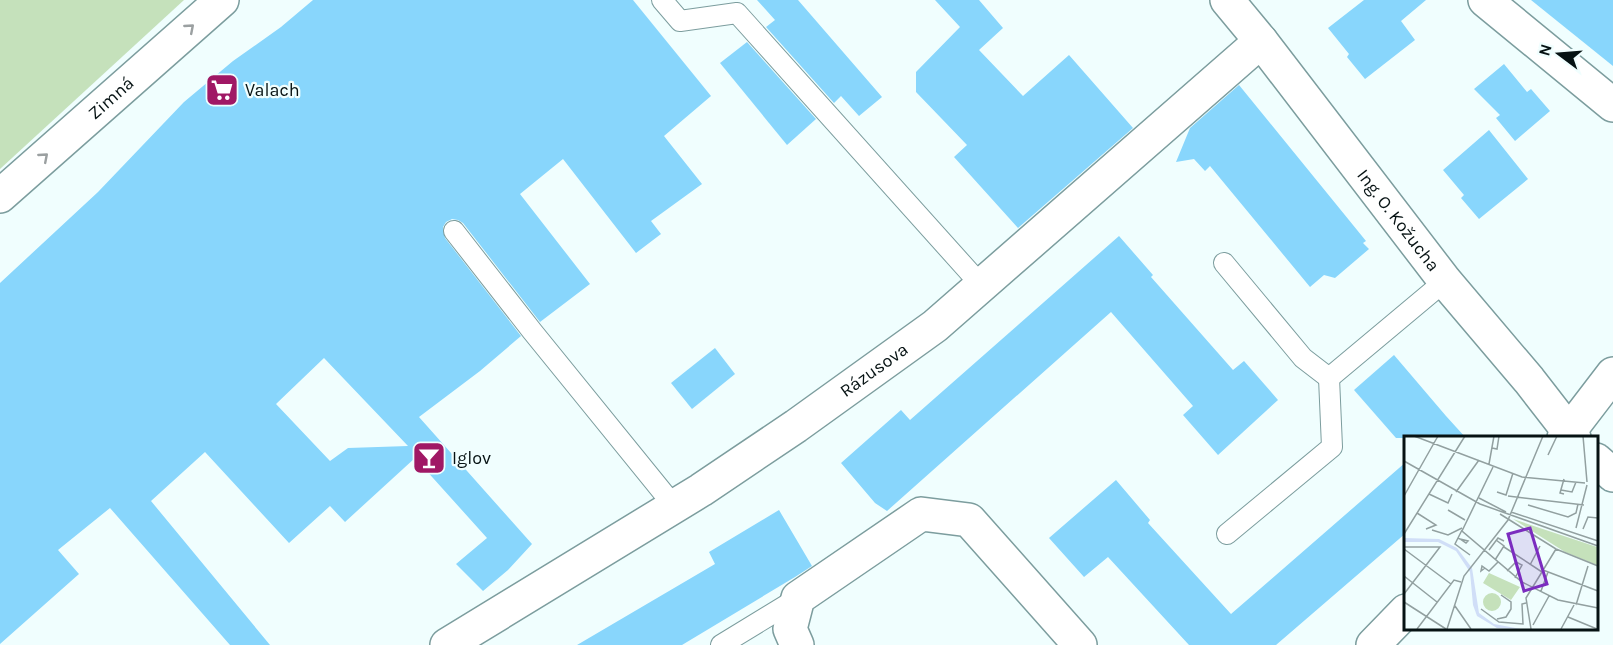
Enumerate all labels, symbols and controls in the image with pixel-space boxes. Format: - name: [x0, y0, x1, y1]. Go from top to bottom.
- one-way arrow: [183, 24, 194, 35]
- north arrow: [1529, 24, 1589, 84]
- text: N: [1534, 42, 1556, 58]
- street label: Zimná: [84, 72, 138, 124]
- supermarket icon: Valach: [204, 72, 240, 108]
- place label: Valach: [245, 79, 300, 101]
- one-way arrow: [37, 153, 48, 164]
- street label: Ing. O. Kožucha: [1352, 165, 1445, 276]
- street label: Rázusova: [835, 338, 912, 402]
- inset map: [1404, 436, 1598, 630]
- bar icon: Iglov: [411, 440, 447, 476]
- place label: Iglov: [452, 447, 491, 469]

